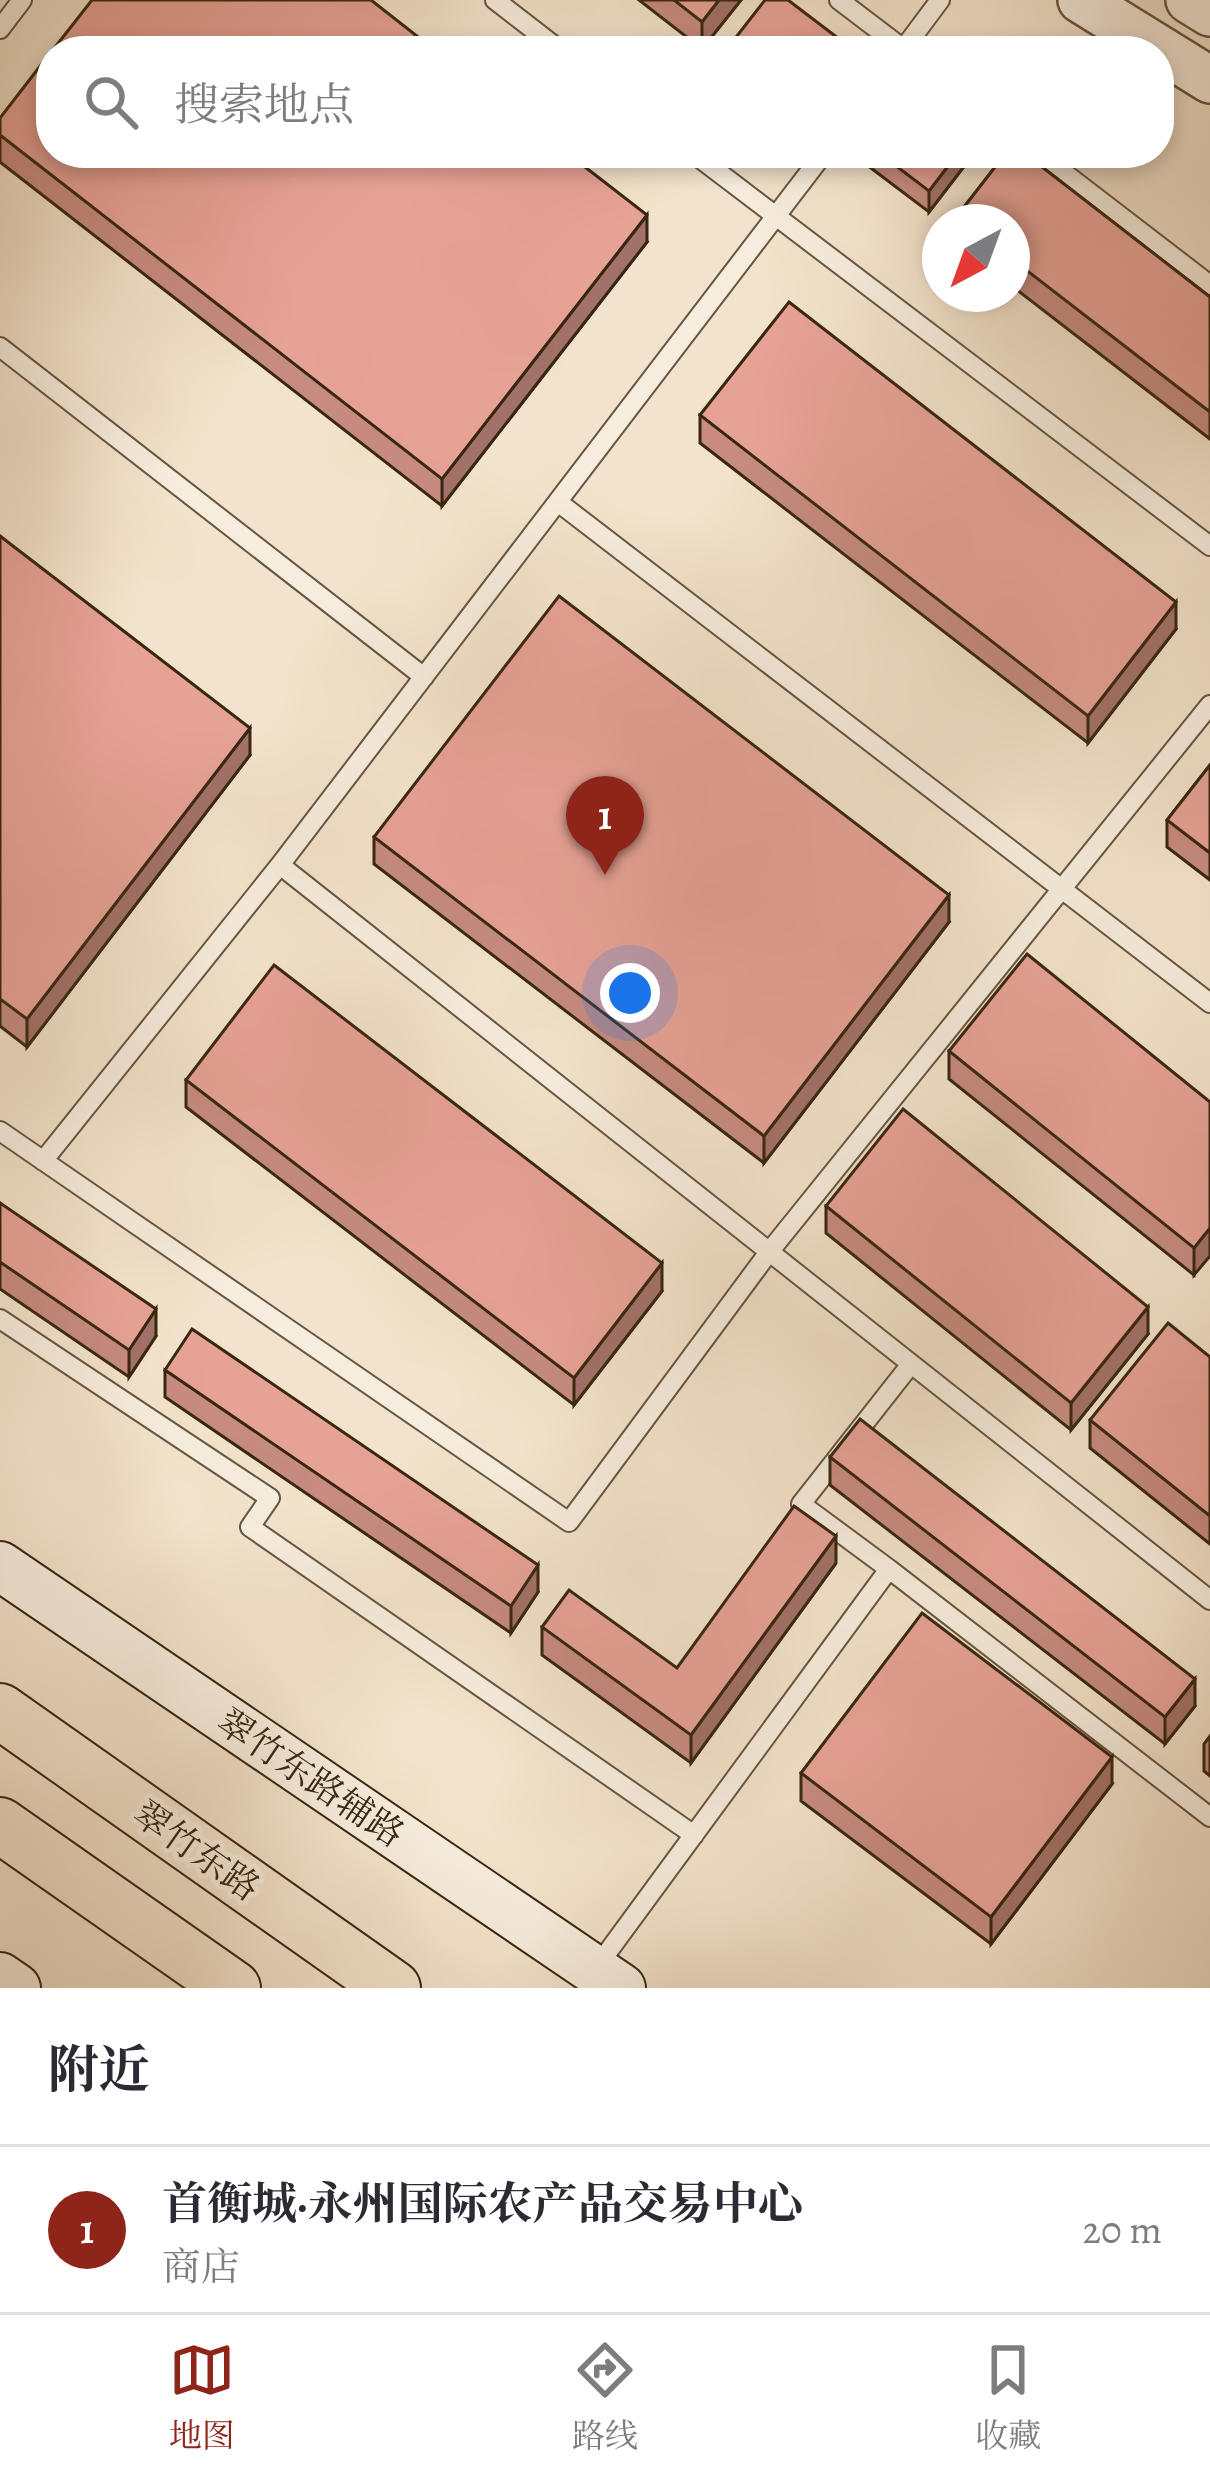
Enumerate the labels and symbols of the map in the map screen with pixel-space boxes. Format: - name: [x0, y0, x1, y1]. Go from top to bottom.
- north arrow: [922, 204, 1030, 312]
- pin: 1: [566, 776, 644, 875]
- your location: [600, 963, 660, 1023]
- street label: 翠竹东路辅路: [207, 1697, 414, 1858]
- street label: 翠竹东路: [124, 1789, 270, 1912]

